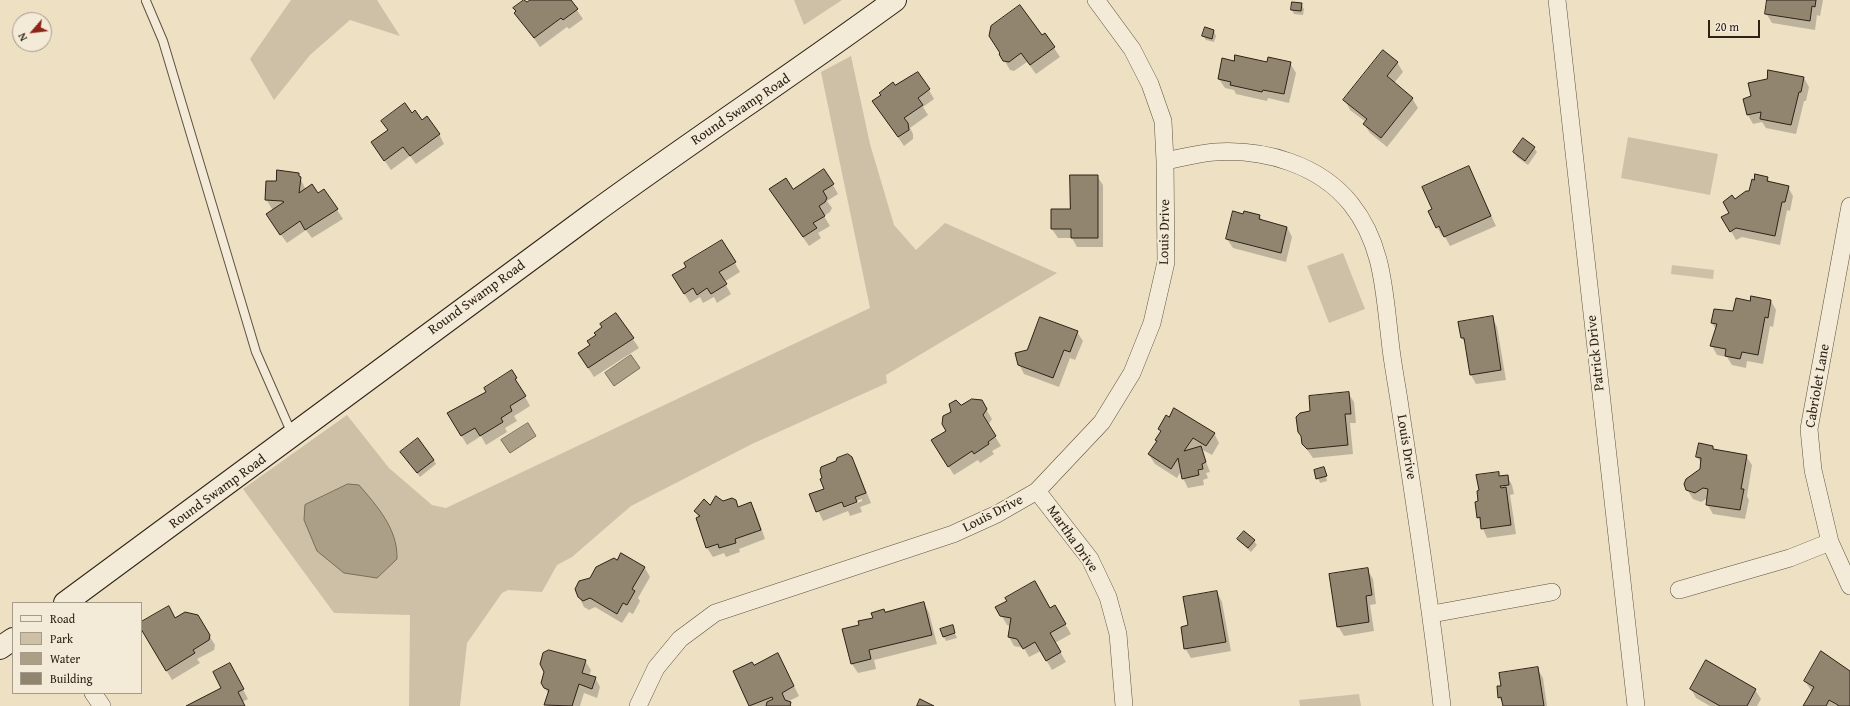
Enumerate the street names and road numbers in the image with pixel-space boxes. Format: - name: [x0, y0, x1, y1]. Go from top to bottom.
- street label: Round Swamp Road: [688, 71, 794, 149]
- street label: Louis Drive: [1156, 199, 1174, 265]
- street label: Round Swamp Road: [425, 257, 529, 339]
- street label: Patrick Drive: [1584, 314, 1608, 392]
- street label: Cabriolet Lane: [1802, 343, 1834, 429]
- street label: Louis Drive: [1393, 413, 1419, 481]
- street label: Round Swamp Road: [166, 451, 270, 533]
- street label: Louis Drive: [960, 492, 1026, 536]
- street label: Martha Drive: [1043, 502, 1101, 576]

